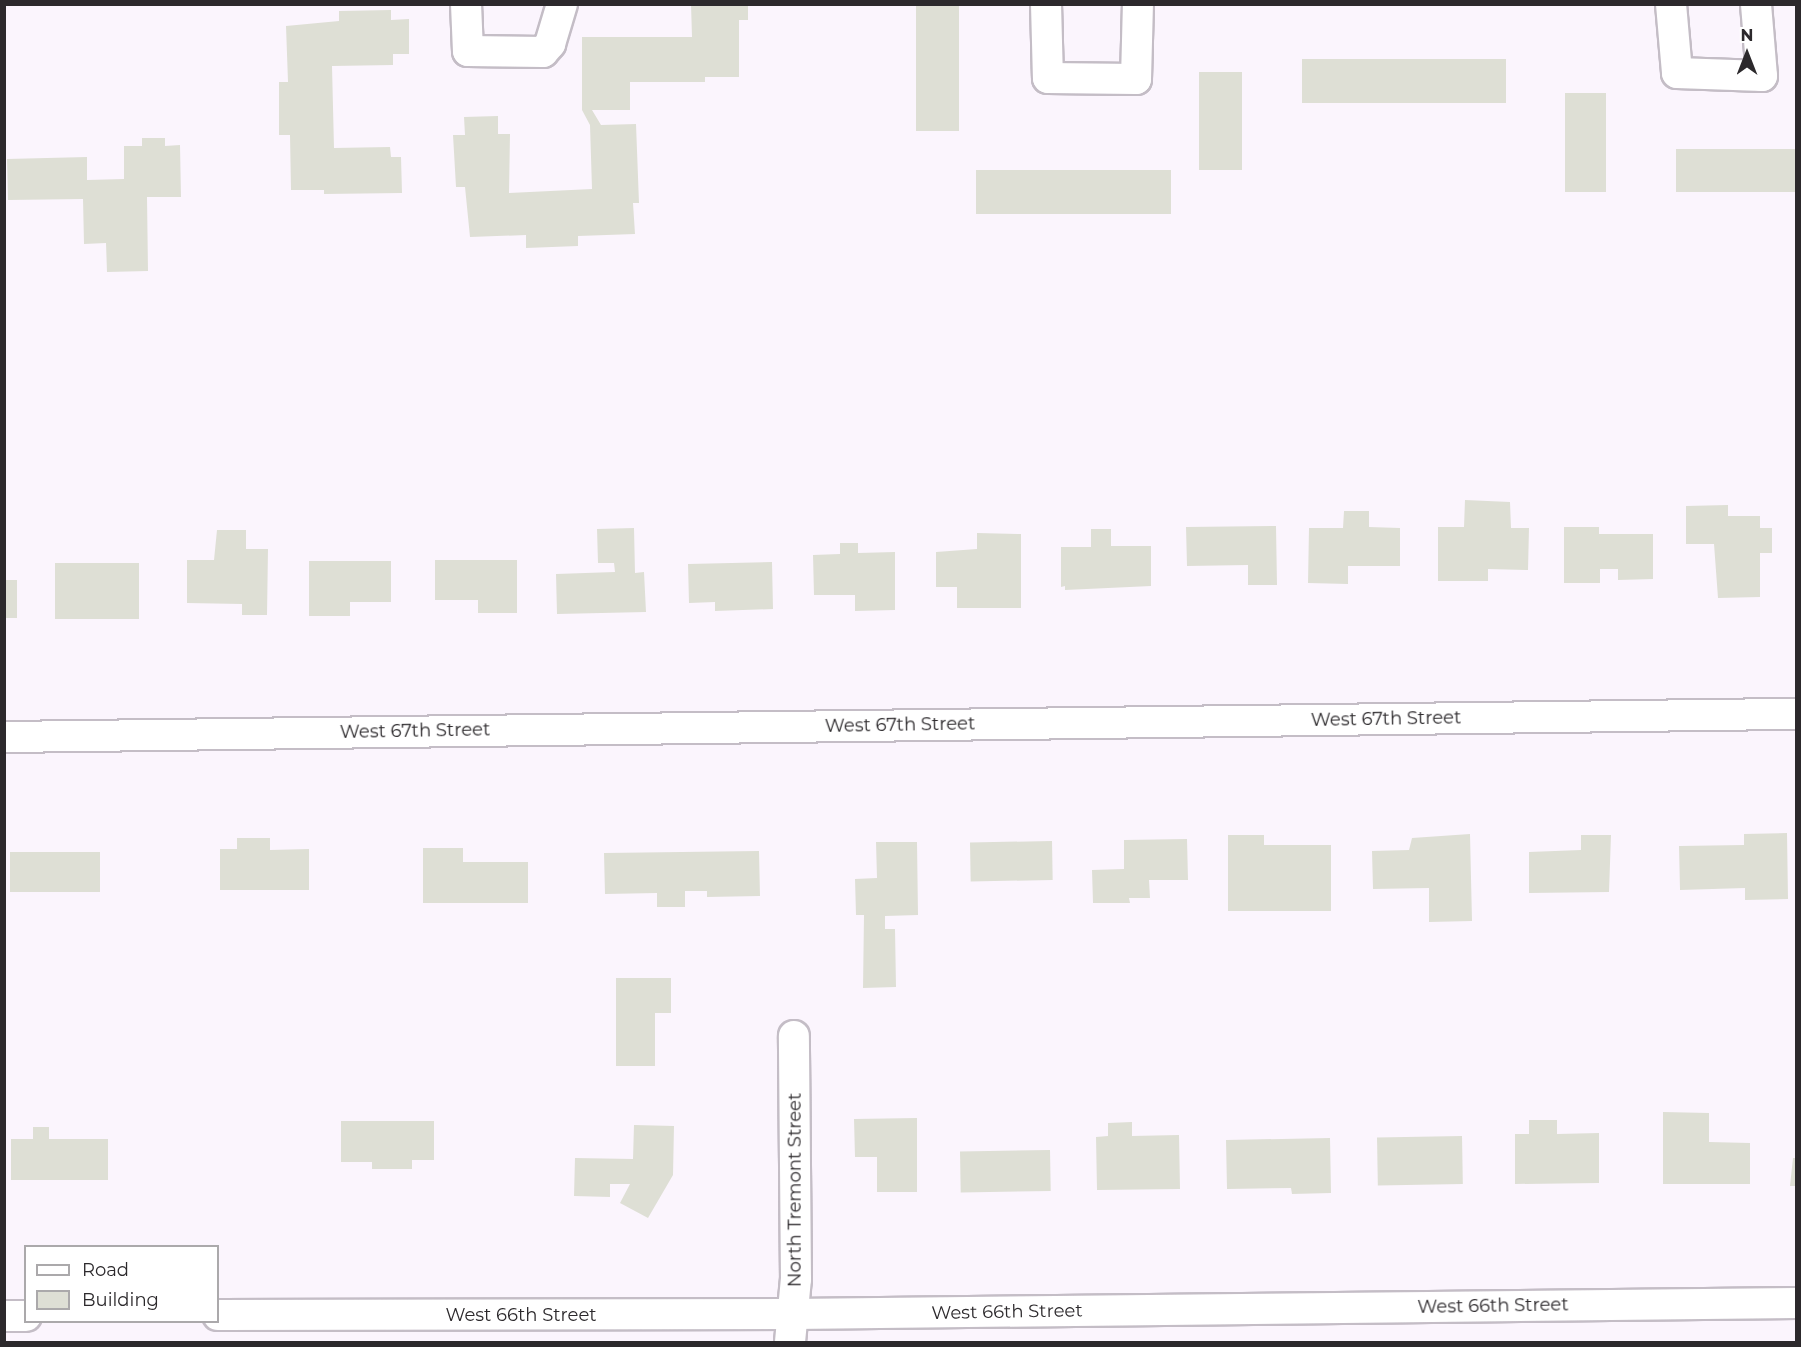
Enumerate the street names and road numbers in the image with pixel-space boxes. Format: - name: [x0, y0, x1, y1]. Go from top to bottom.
- street label: West 67th Street: [1311, 707, 1461, 731]
- street label: West 67th Street: [825, 713, 975, 737]
- street label: West 67th Street: [340, 719, 490, 743]
- street label: North Tremont Street: [784, 1093, 806, 1287]
- street label: West 66th Street: [1417, 1294, 1569, 1318]
- street label: West 66th Street: [931, 1300, 1083, 1324]
- street label: West 66th Street: [445, 1304, 597, 1326]

